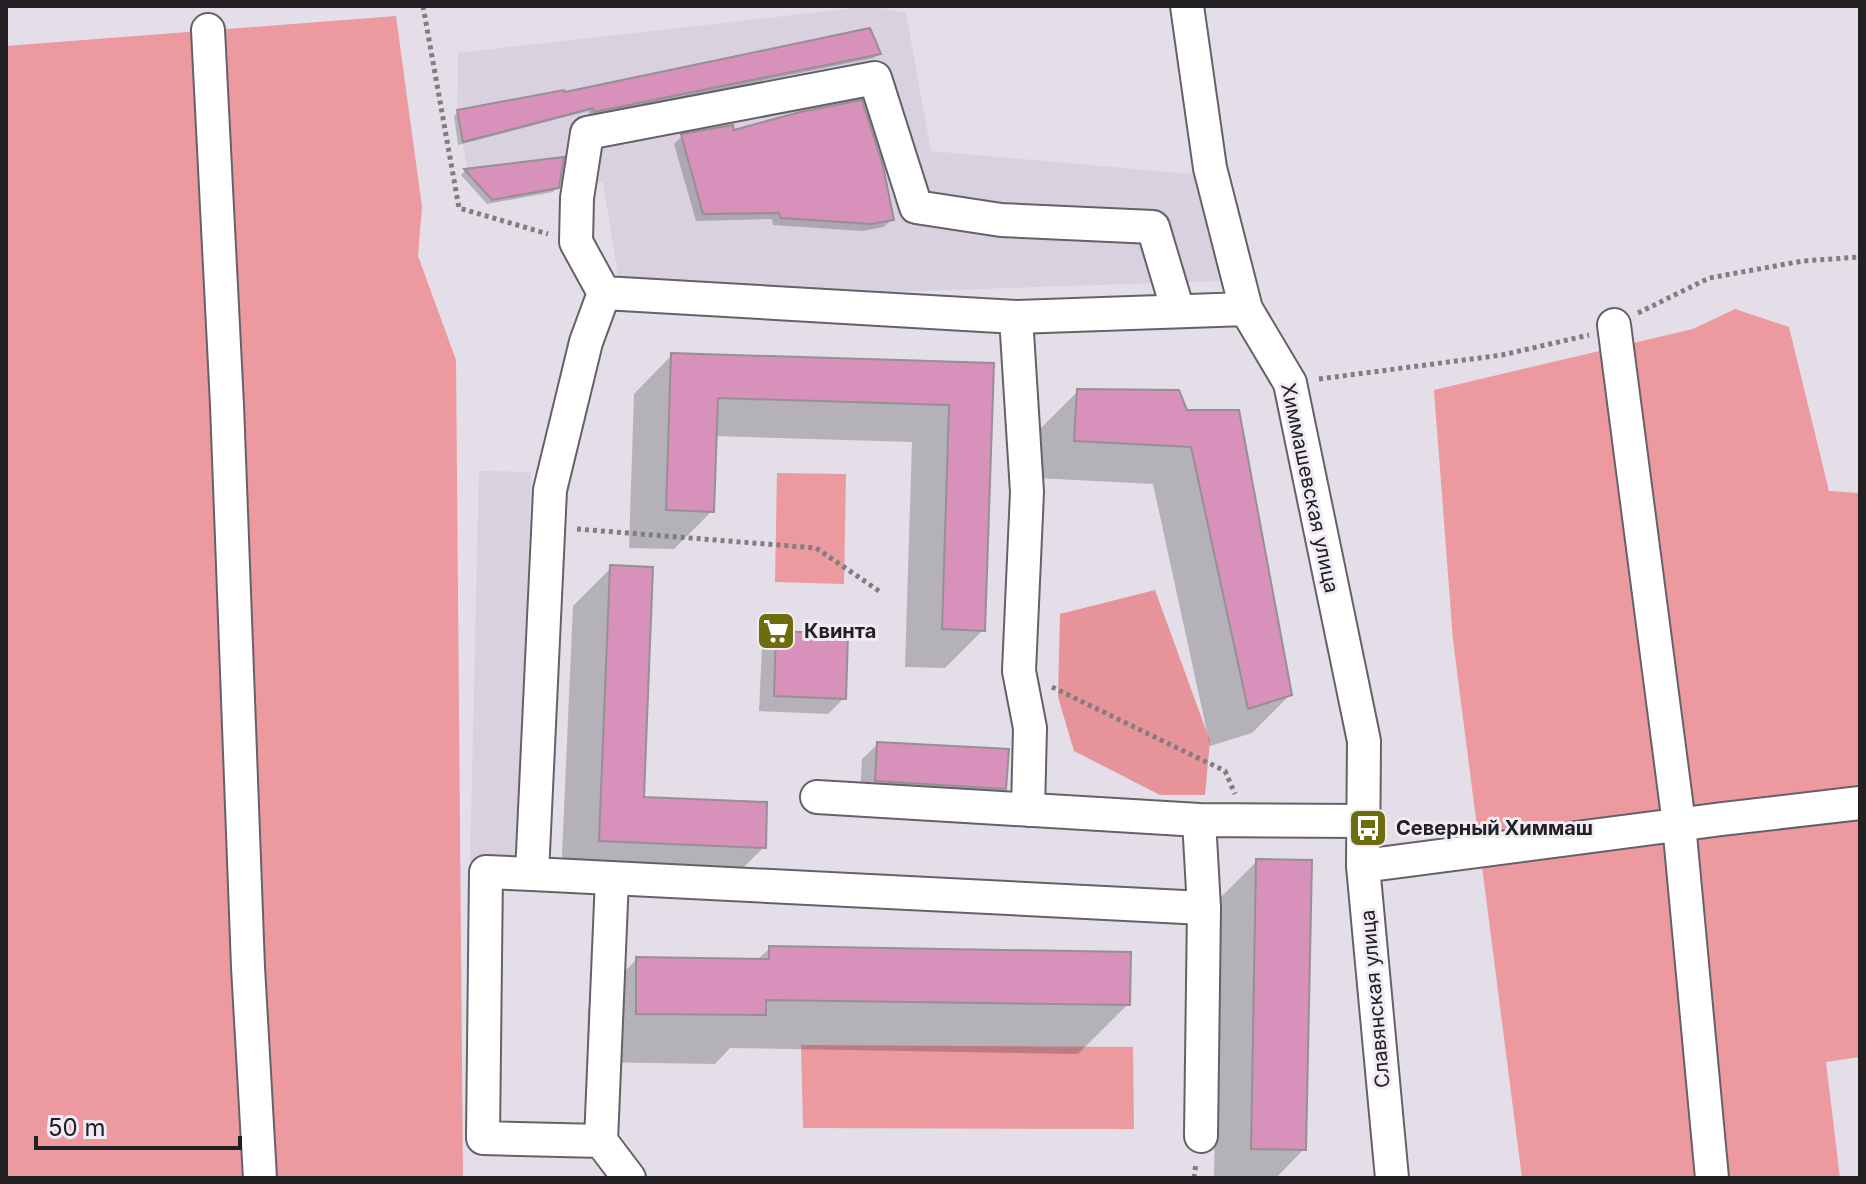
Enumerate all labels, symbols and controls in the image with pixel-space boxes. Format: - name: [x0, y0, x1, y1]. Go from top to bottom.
- street label: Химмашевская улица: [1276, 381, 1344, 595]
- supermarket icon: Квинта: [755, 610, 797, 652]
- place label: Квинта: [804, 619, 876, 643]
- bus stop icon: Северный Химмаш: [1347, 807, 1389, 849]
- place label: Северный Химмаш: [1396, 816, 1593, 840]
- street label: Славянская улица: [1355, 909, 1395, 1089]
- scale bar: [36, 1100, 240, 1150]
- text: 50 m: [48, 1113, 106, 1142]

